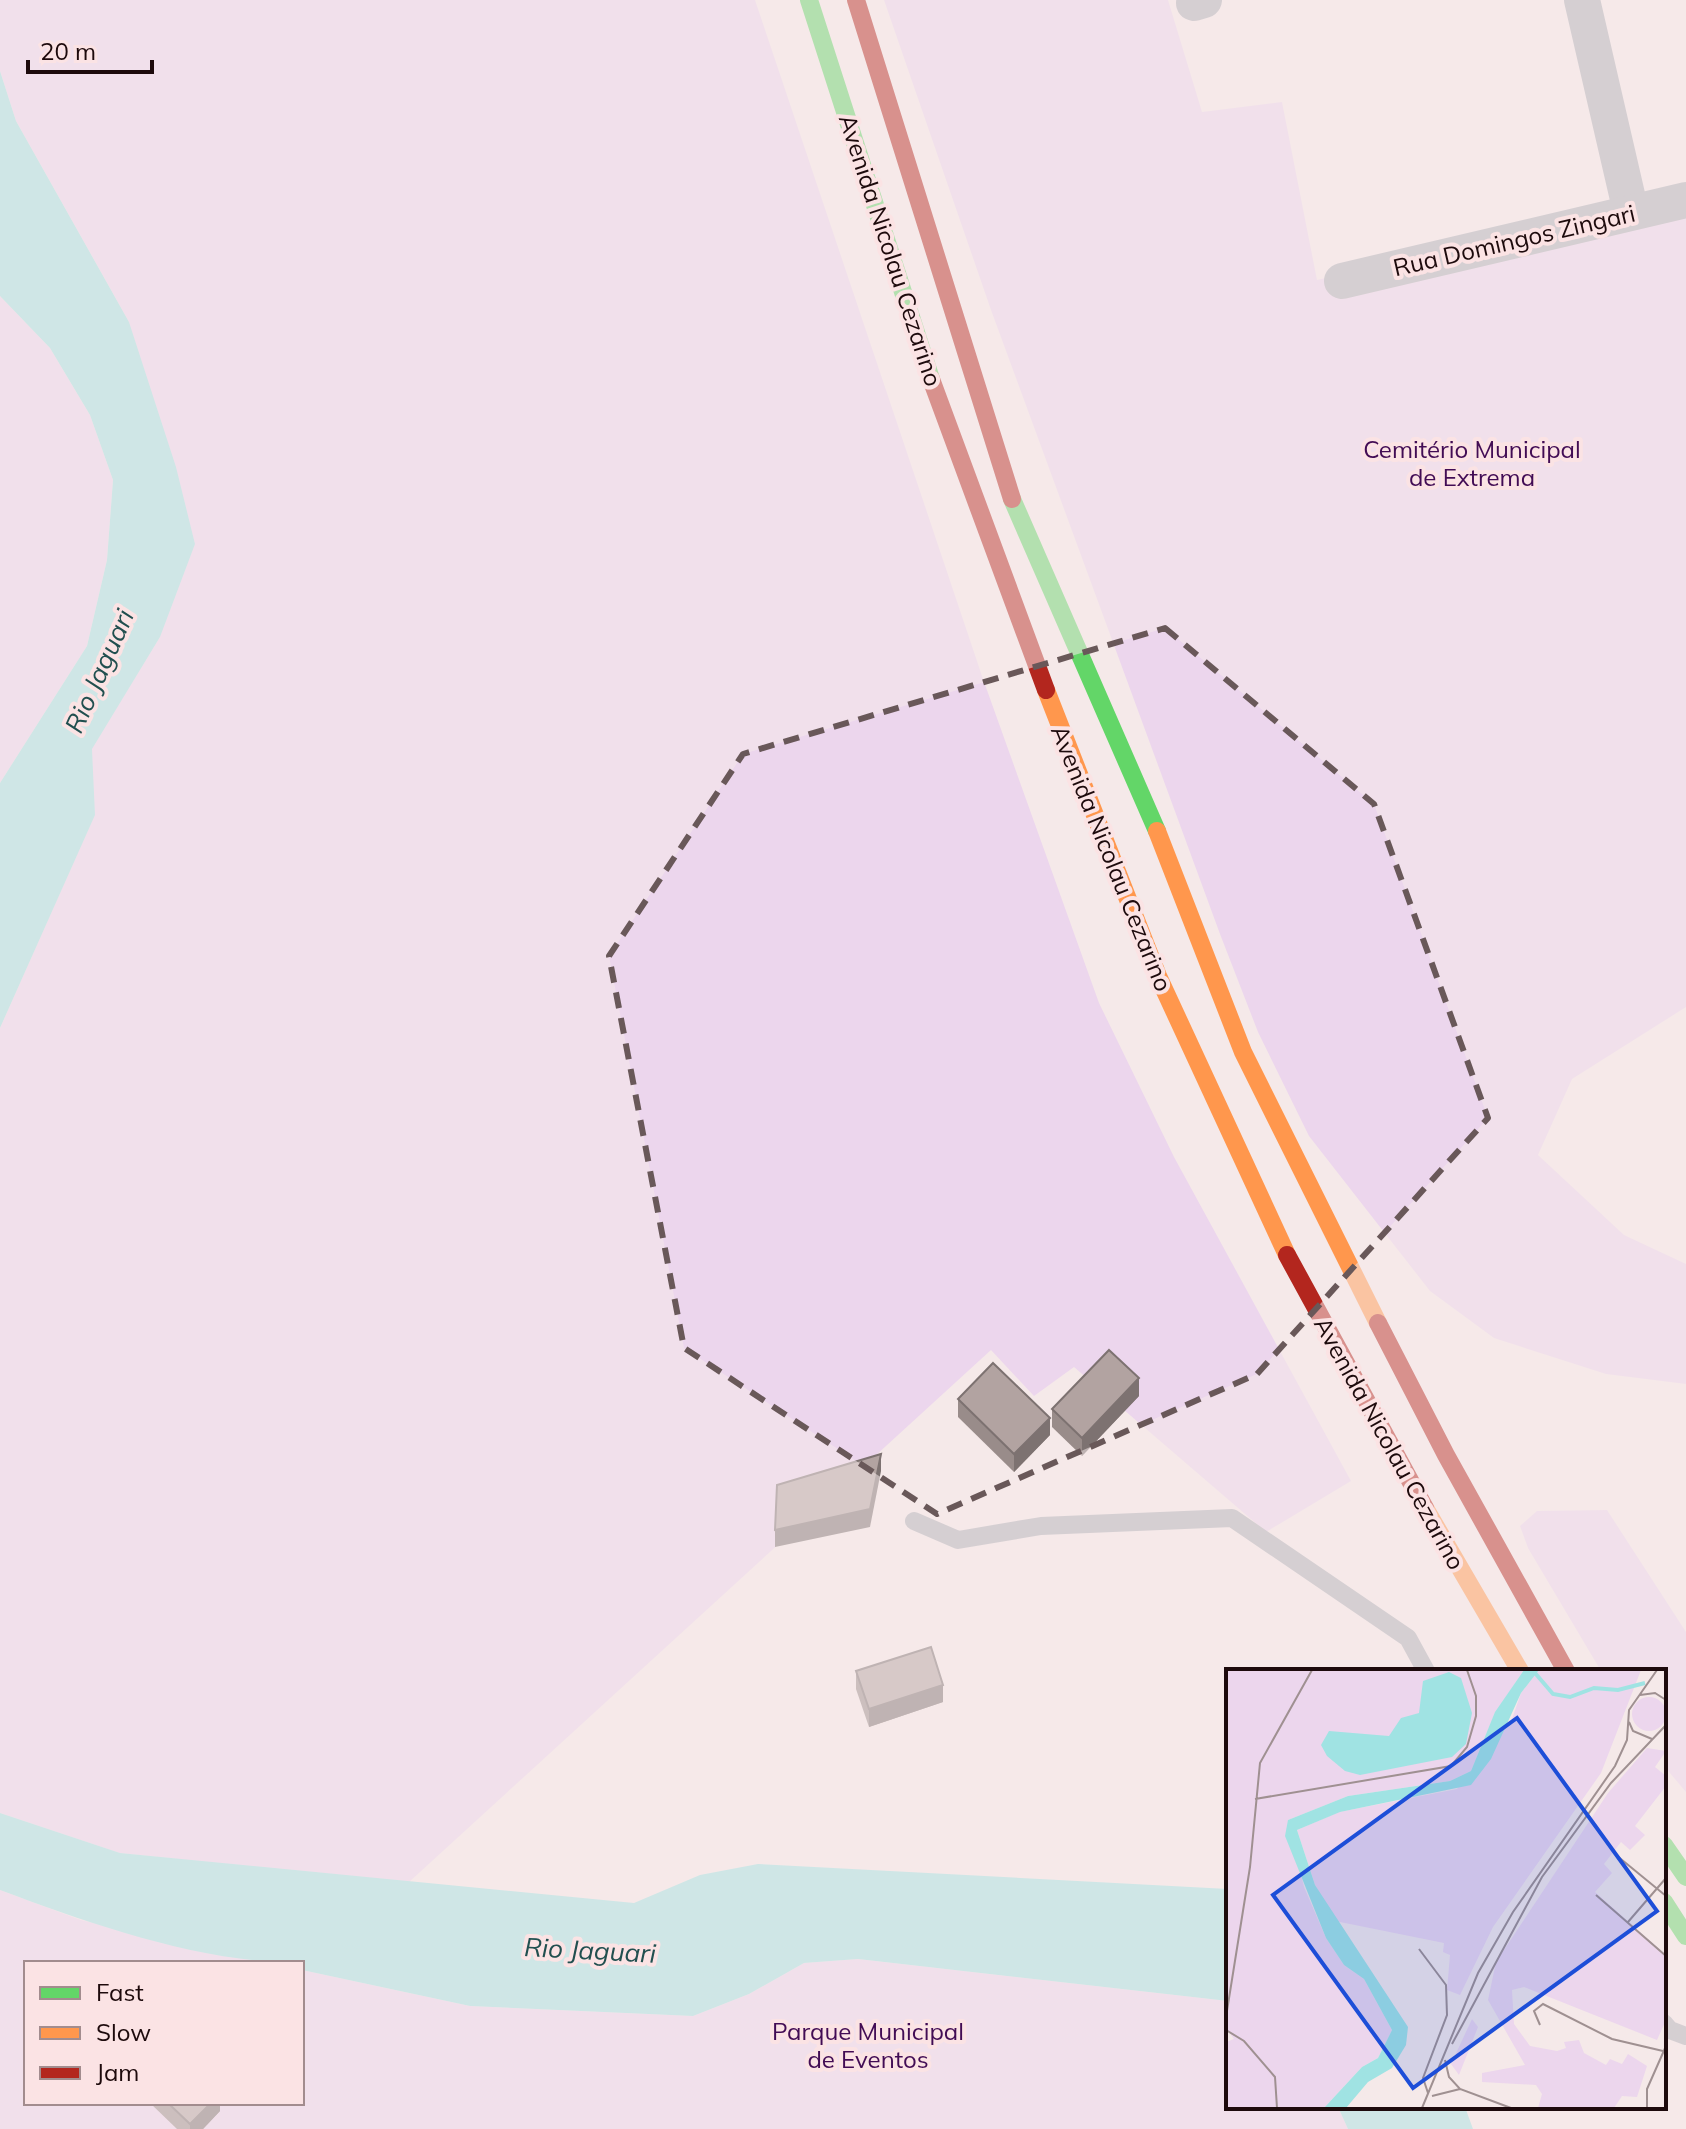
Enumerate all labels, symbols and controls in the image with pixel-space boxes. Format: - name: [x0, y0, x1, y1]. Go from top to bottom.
- scale bar: [28, 24, 152, 74]
- text: 20 m: [40, 36, 96, 66]
- street label: Avenida Nicolau Cezarino: [833, 110, 949, 390]
- street label: Rua Domingos Zingari: [1390, 198, 1638, 282]
- park label: Cemitério Municipal de Extrema: [1363, 434, 1581, 492]
- water label: Rio Jaguari: [57, 603, 141, 738]
- street label: Avenida Nicolau Cezarino: [1045, 721, 1179, 995]
- street label: Avenida Nicolau Cezarino: [1308, 1311, 1472, 1575]
- inset map: [1226, 1669, 1666, 2109]
- water label: Rio Jaguari: [523, 1930, 658, 1970]
- legend: [24, 1961, 304, 2105]
- text: Fast: [96, 1977, 144, 2007]
- park label: Parque Municipal de Eventos: [772, 2016, 964, 2074]
- text: Slow: [96, 2017, 151, 2047]
- text: Jam: [96, 2057, 139, 2087]

